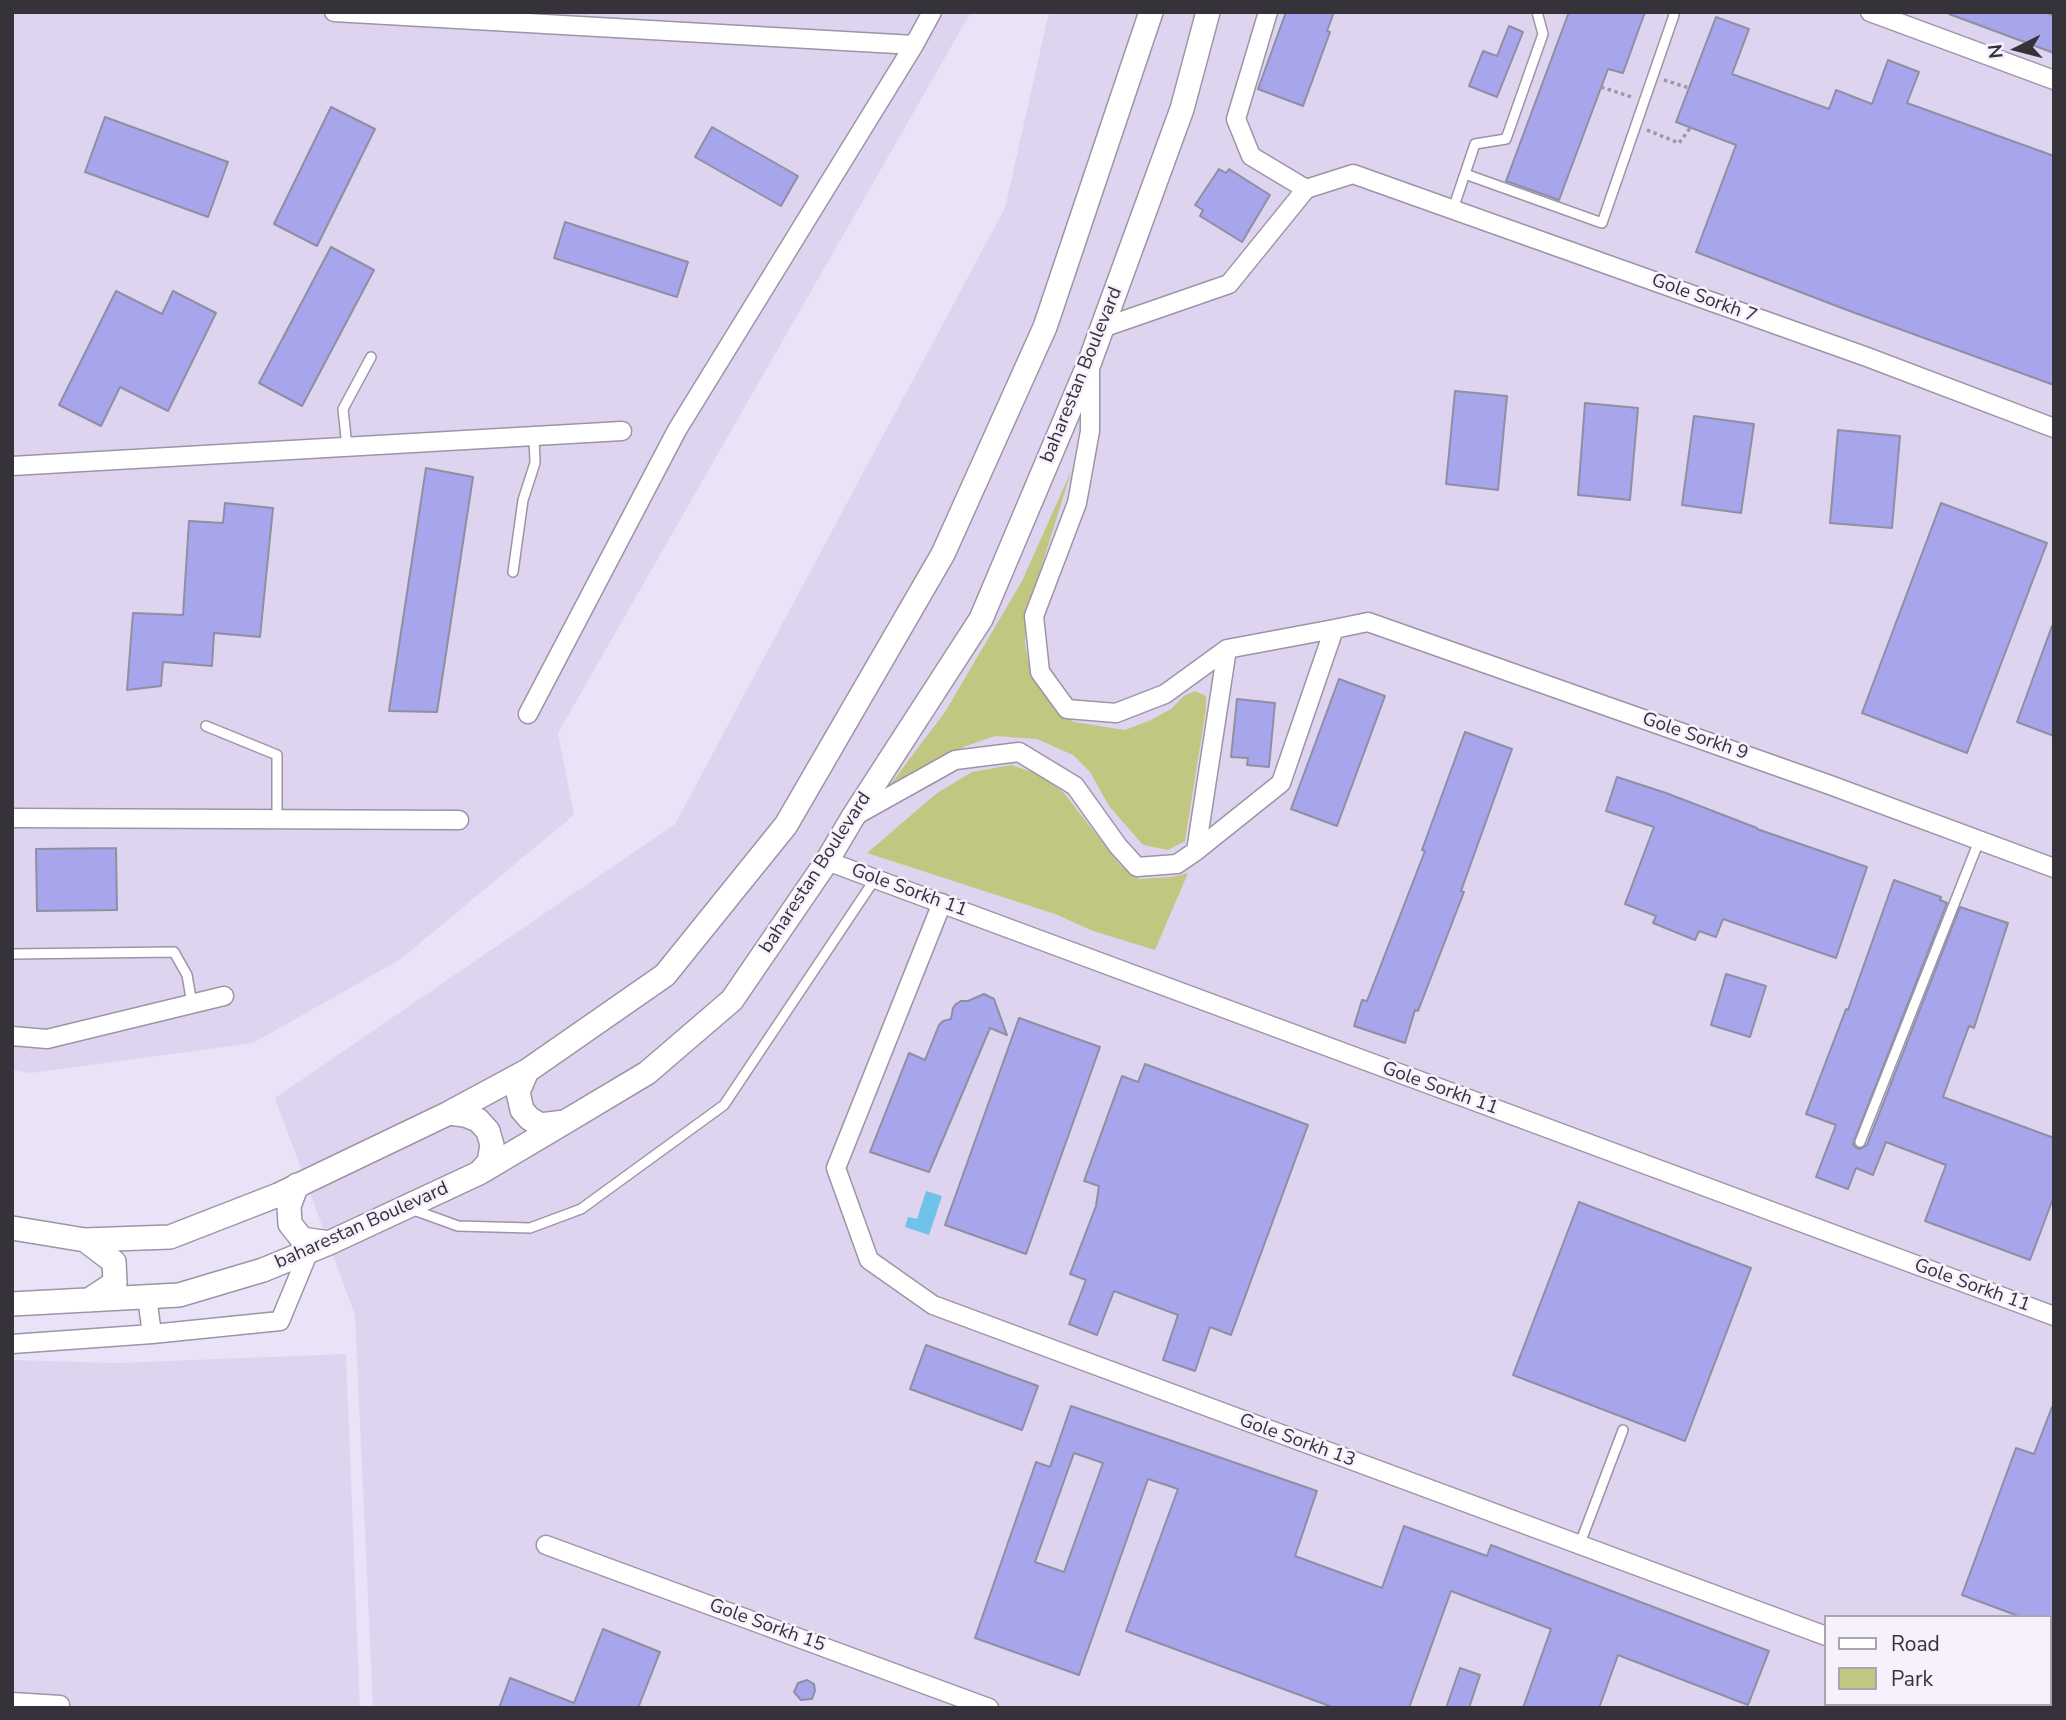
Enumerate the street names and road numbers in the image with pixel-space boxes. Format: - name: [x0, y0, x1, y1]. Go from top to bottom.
- street label: Gole Sorkh 7: [1648, 269, 1760, 329]
- street label: baharestan Boulevard: [1036, 284, 1128, 466]
- street label: Gole Sorkh 9: [1639, 708, 1751, 766]
- street label: baharestan Boulevard: [755, 788, 877, 958]
- street label: Gole Sorkh 11: [848, 859, 970, 923]
- street label: Gole Sorkh 11: [1379, 1057, 1501, 1121]
- street label: baharestan Boulevard: [272, 1178, 452, 1274]
- street label: Gole Sorkh 11: [1911, 1254, 2033, 1318]
- street label: Gole Sorkh 13: [1236, 1409, 1358, 1473]
- street label: Gole Sorkh 15: [706, 1594, 828, 1658]

